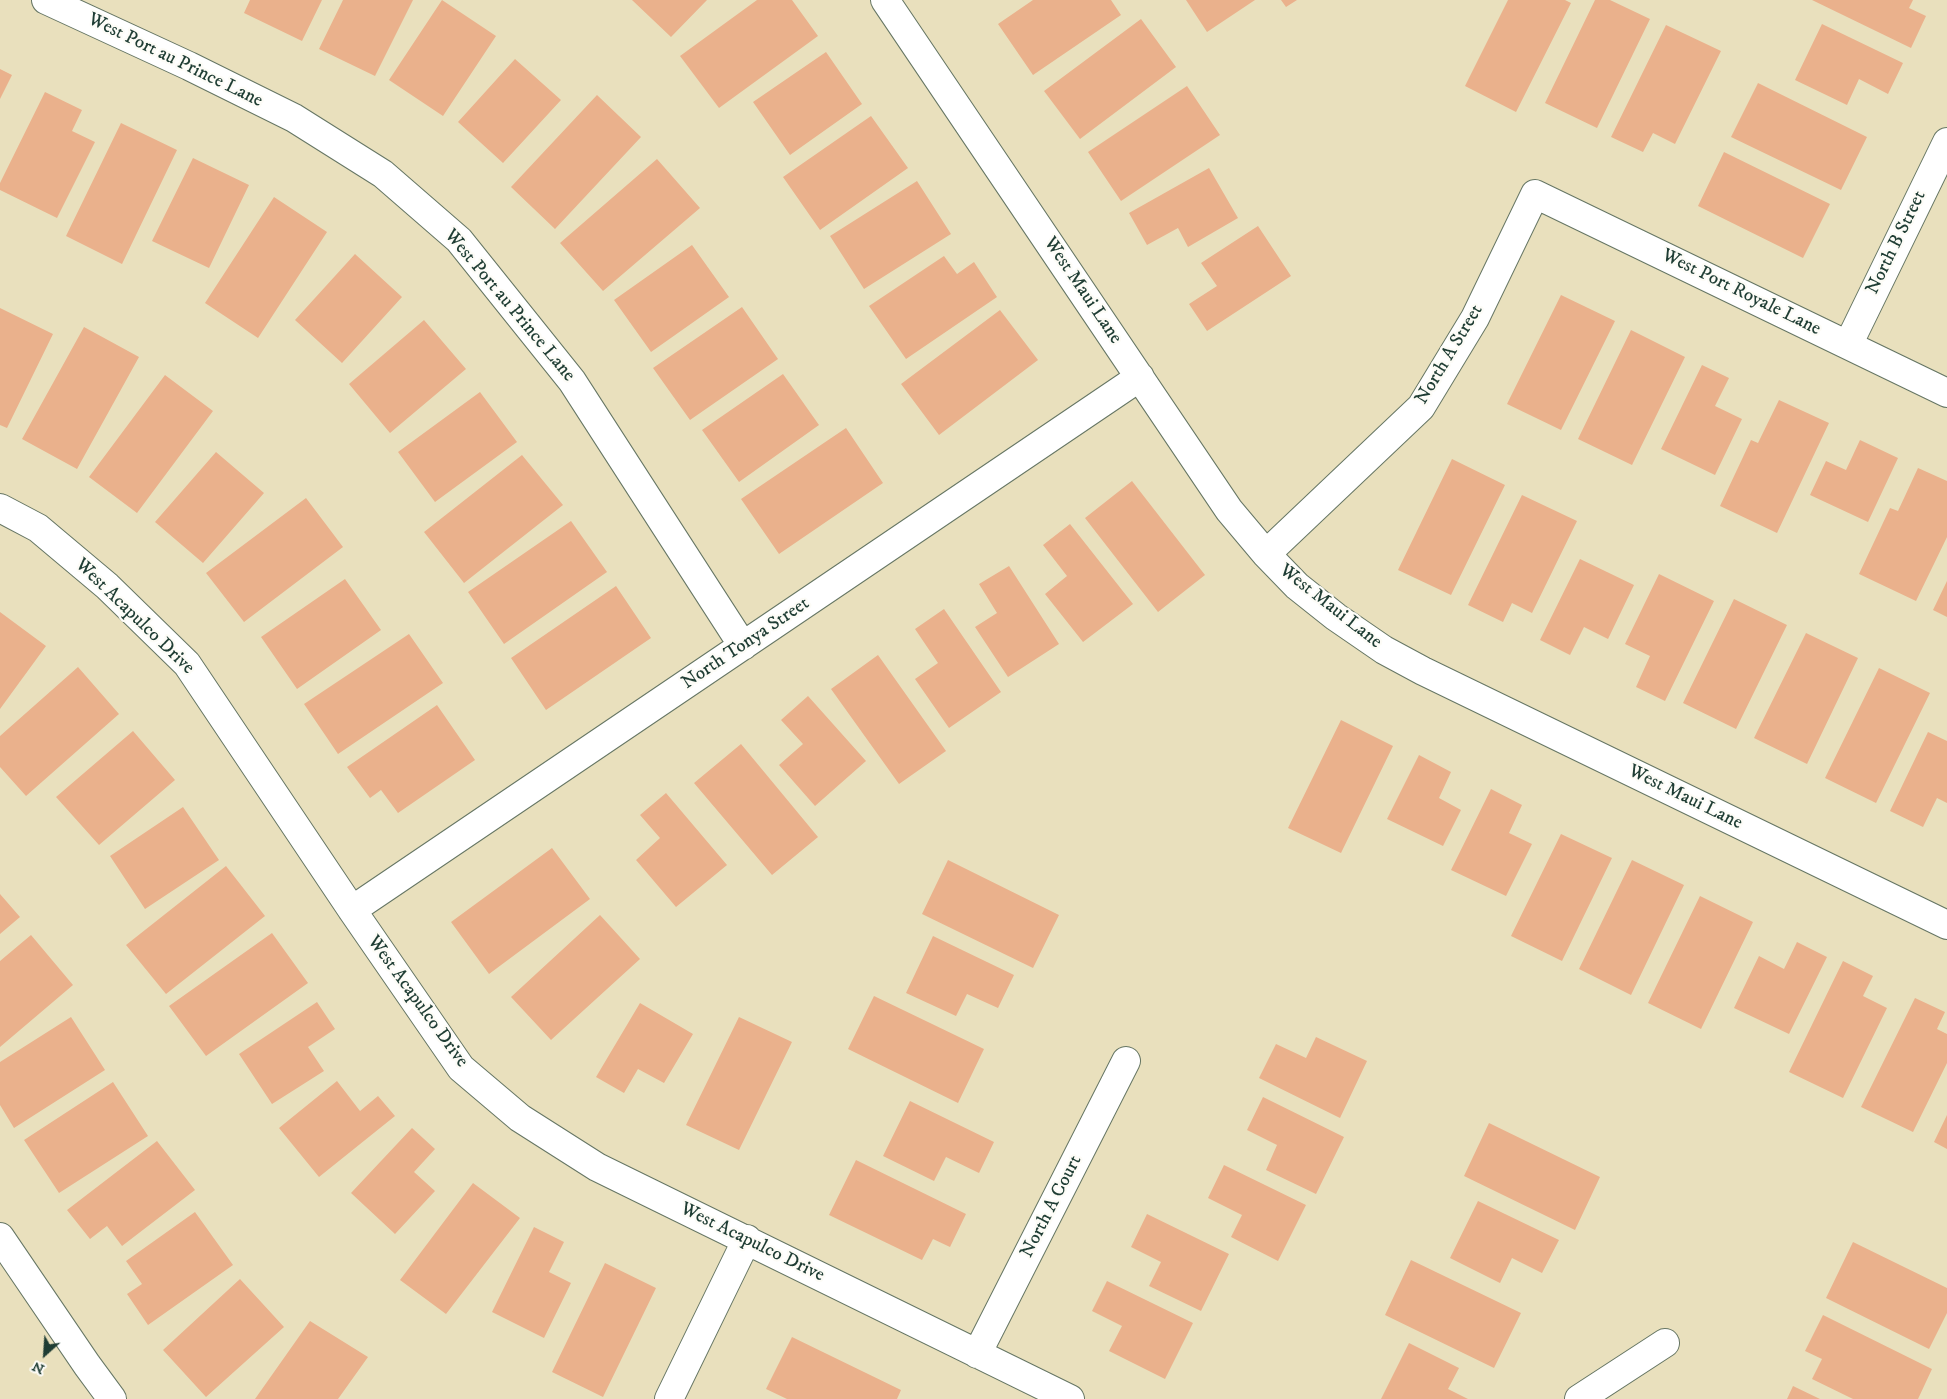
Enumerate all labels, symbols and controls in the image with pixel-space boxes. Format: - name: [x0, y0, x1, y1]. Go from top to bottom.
- street label: West Port au Prince Lane: [84, 9, 266, 113]
- street label: North B Street: [1862, 187, 1932, 299]
- street label: West Port au Prince Lane: [439, 225, 579, 387]
- street label: West Maui Lane: [1038, 233, 1126, 349]
- street label: West Port Royale Lane: [1658, 245, 1824, 341]
- street label: North A Street: [1411, 301, 1489, 409]
- street label: West Acapulco Drive: [69, 554, 199, 680]
- street label: West Maui Lane: [1274, 560, 1386, 654]
- street label: North Tonya Street: [678, 593, 814, 695]
- street label: West Maui Lane: [1624, 761, 1746, 835]
- street label: West Acapulco Drive: [362, 932, 472, 1072]
- street label: North A Court: [1016, 1152, 1088, 1262]
- street label: West Acapulco Drive: [676, 1198, 828, 1288]
- north arrow: [20, 1329, 70, 1379]
- text: N: [29, 1357, 48, 1378]

